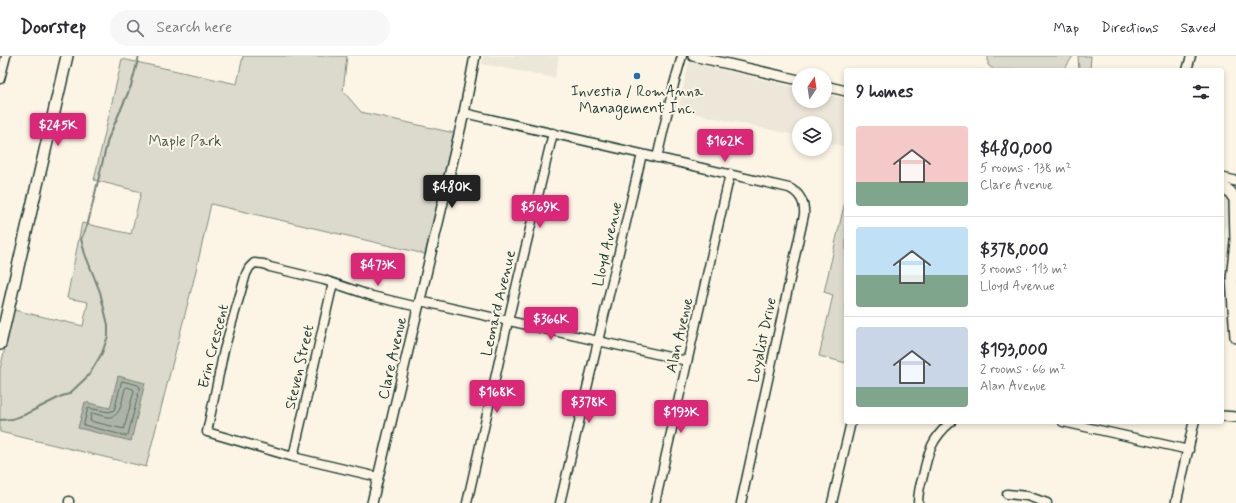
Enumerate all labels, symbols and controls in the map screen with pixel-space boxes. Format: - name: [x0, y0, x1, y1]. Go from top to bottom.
- search box: [110, 10, 390, 46]
- text: Doorstep: [20, 15, 86, 40]
- icon: search: [124, 17, 146, 39]
- text: Search here: [156, 18, 232, 38]
- text: Map: [1053, 19, 1079, 37]
- text: Directions: [1101, 19, 1159, 37]
- text: Saved: [1181, 19, 1216, 37]
- north arrow: [792, 68, 832, 108]
- map controls: [792, 68, 832, 156]
- marker: Investia / RomAnna Management Inc.: [632, 71, 642, 81]
- text: 9 homes: [856, 81, 913, 103]
- icon: filters: [1190, 81, 1212, 103]
- place label: Investia / RomAnna Management Inc.: [571, 82, 704, 120]
- pin: $245K: [30, 113, 86, 147]
- button: layers: [792, 116, 832, 156]
- text: $245K: [39, 117, 77, 134]
- pin: $162K: [697, 129, 753, 163]
- park label: Maple Park: [148, 132, 222, 152]
- text: $162K: [706, 133, 744, 150]
- text: $480,000: [980, 138, 1053, 160]
- icon: home: [888, 142, 936, 190]
- text: 5 rooms · 138 m²: [980, 160, 1071, 177]
- pin: $480K: [424, 175, 480, 209]
- text: Clare Avenue: [980, 177, 1053, 194]
- text: $480K: [432, 179, 472, 196]
- pin: $569K: [512, 195, 568, 229]
- text: $569K: [521, 199, 559, 216]
- street label: Lloyd Avenue: [589, 200, 627, 289]
- text: $378,000: [980, 239, 1049, 261]
- icon: home: [888, 243, 936, 291]
- street label: Leonard Avenue: [477, 248, 521, 358]
- pin: $473K: [350, 253, 406, 287]
- text: $473K: [360, 257, 396, 274]
- text: 3 rooms · 113 m²: [980, 261, 1068, 278]
- text: Lloyd Avenue: [980, 278, 1055, 295]
- street label: Loyalist Drive: [744, 295, 782, 385]
- street label: Alan Avenue: [662, 296, 698, 375]
- street label: Erin Crescent: [194, 302, 234, 390]
- pin: $366K: [523, 307, 579, 341]
- text: $366K: [533, 311, 569, 328]
- street label: Clare Avenue: [374, 315, 412, 402]
- street label: Steven Street: [280, 322, 320, 412]
- text: $193,000: [980, 339, 1048, 361]
- icon: home: [888, 343, 936, 391]
- text: 2 rooms · 66 m²: [980, 361, 1065, 378]
- text: Alan Avenue: [980, 378, 1046, 395]
- pin: $168K: [469, 380, 525, 414]
- text: $168K: [479, 384, 515, 401]
- pin: $378K: [561, 390, 617, 424]
- text: $378K: [571, 394, 607, 411]
- pin: $193K: [653, 400, 709, 434]
- text: $193K: [663, 404, 699, 421]

